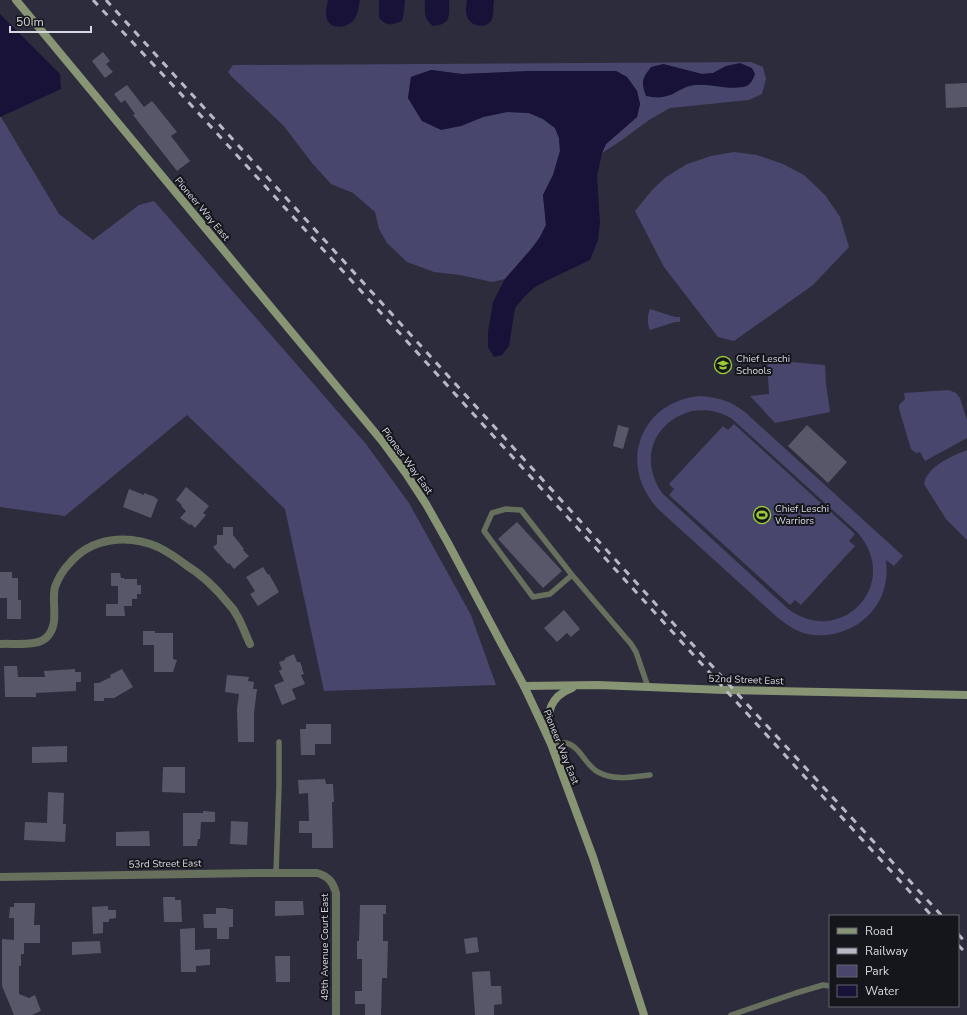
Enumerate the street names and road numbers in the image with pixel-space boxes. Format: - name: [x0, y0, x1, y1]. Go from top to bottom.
- street label: Pioneer Way East: [171, 174, 233, 244]
- street label: Pioneer Way East: [378, 425, 436, 498]
- street label: 52nd Street East: [708, 672, 784, 688]
- street label: Pioneer Way East: [540, 708, 583, 787]
- street label: 53rd Street East: [128, 856, 202, 872]
- street label: 49th Avenue Court East: [318, 893, 332, 1001]

